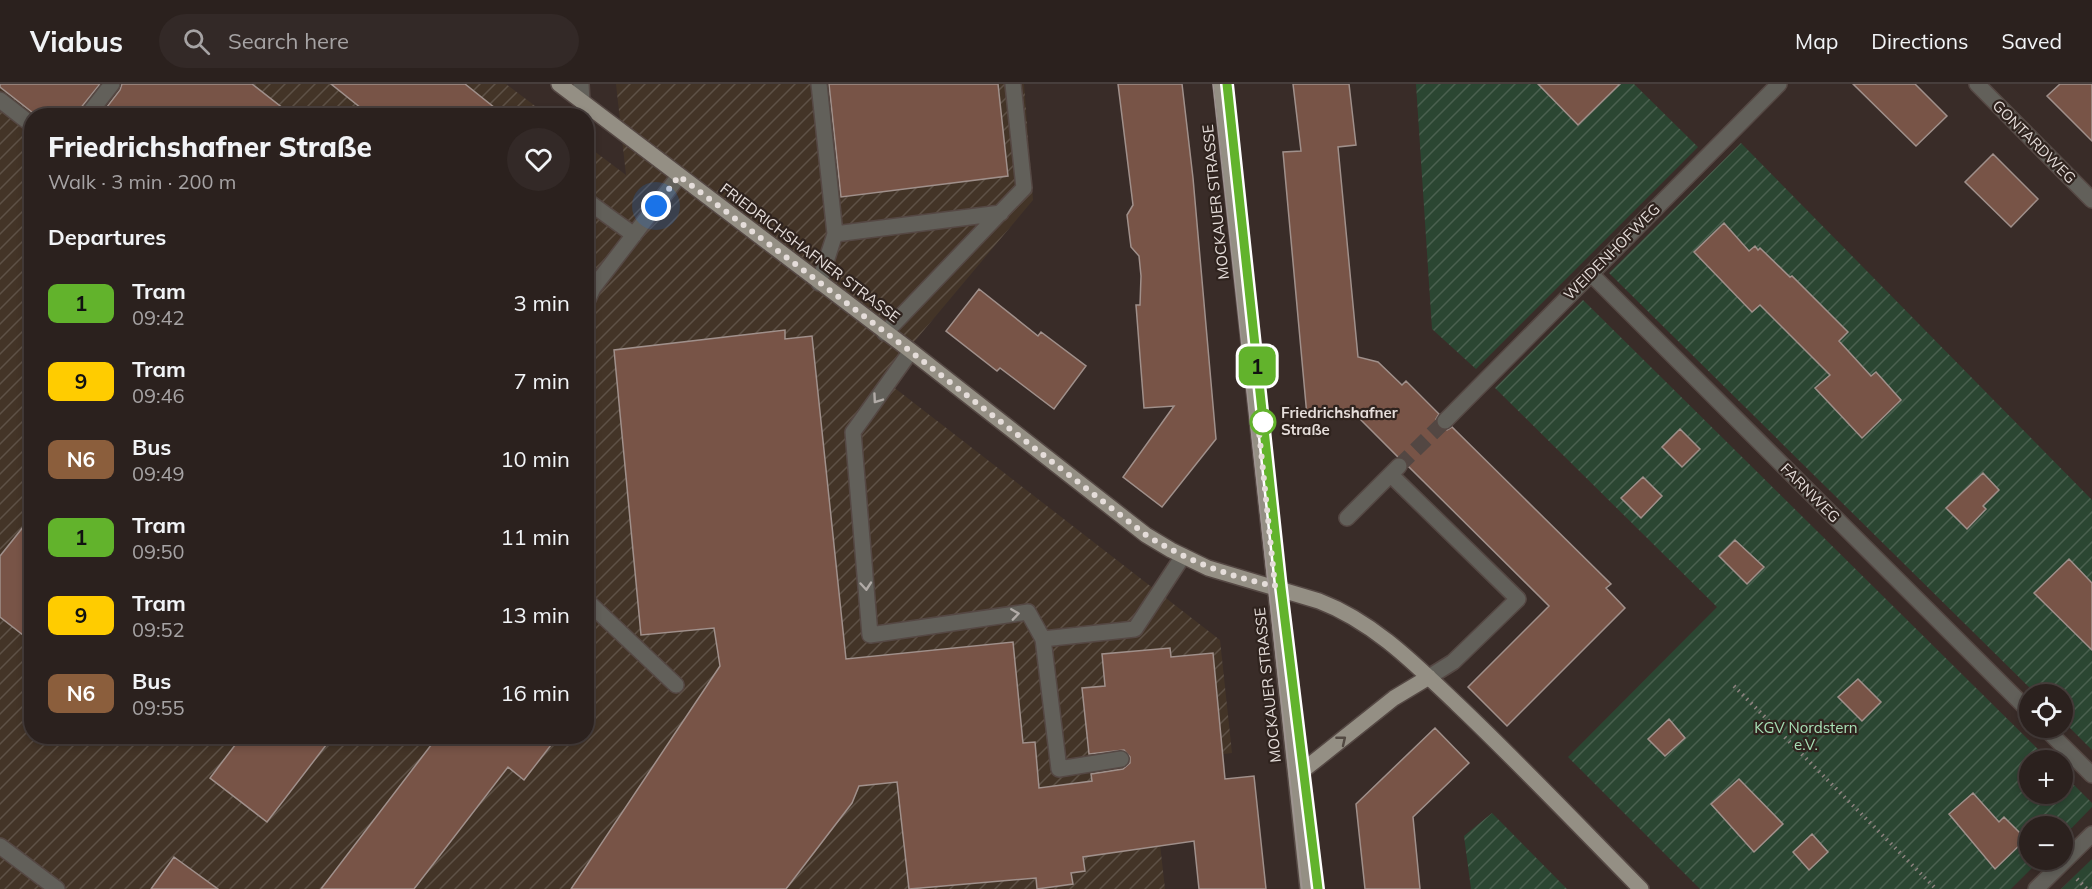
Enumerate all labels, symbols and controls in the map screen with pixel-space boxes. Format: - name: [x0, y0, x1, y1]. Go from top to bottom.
- search box: [159, 14, 579, 68]
- text: Viabus: [30, 24, 123, 59]
- icon: search: [180, 25, 213, 58]
- text: Search here: [228, 27, 349, 55]
- text: Map: [1795, 28, 1838, 54]
- text: Directions: [1871, 28, 1968, 54]
- text: Saved: [2001, 28, 2062, 54]
- street label: GONTARDWEG: [1989, 96, 2080, 187]
- street label: MOCKAUER STRASSE: [1198, 123, 1233, 280]
- button: heart: [507, 128, 570, 191]
- text: Friedrichshafner Straße: [48, 129, 372, 164]
- text: Walk · 3 min · 200 m: [48, 169, 236, 194]
- street label: FRIEDRICHSHAFNER STRASSE: [717, 179, 904, 327]
- your location: [641, 191, 671, 221]
- street label: WEIDENHOFWEG: [1559, 199, 1664, 304]
- text: Departures: [48, 223, 166, 251]
- text: Tram: [132, 277, 186, 305]
- text: 3 min: [514, 289, 570, 317]
- text: 1: [75, 290, 87, 316]
- text: 09:42: [132, 305, 185, 330]
- line badge: 1: [1238, 346, 1276, 386]
- text: 1: [1251, 353, 1263, 379]
- text: Tram: [132, 355, 186, 383]
- text: 7 min: [514, 367, 570, 395]
- text: 9: [75, 368, 87, 394]
- text: 09:46: [132, 383, 185, 408]
- one-way arrow: [873, 393, 884, 404]
- place label: Friedrichshafner Straße: [1281, 403, 1398, 439]
- marker: Friedrichshafner Straße: [1250, 409, 1276, 435]
- text: Bus: [132, 433, 171, 461]
- text: 10 min: [500, 445, 570, 473]
- text: N6: [67, 446, 95, 472]
- street label: FARNWEG: [1777, 459, 1844, 526]
- text: 09:49: [132, 461, 185, 486]
- text: Tram: [132, 511, 186, 539]
- text: 11 min: [500, 523, 570, 551]
- text: 1: [75, 524, 87, 550]
- text: 09:50: [132, 539, 185, 564]
- one-way arrow: [859, 582, 872, 591]
- text: Tram: [132, 589, 186, 617]
- text: 13 min: [500, 601, 570, 629]
- text: 9: [75, 602, 87, 628]
- street label: MOCKAUER STRASSE: [1250, 606, 1285, 763]
- one-way arrow: [1010, 609, 1019, 621]
- text: 09:52: [132, 617, 185, 642]
- text: Bus: [132, 667, 171, 695]
- text: 16 min: [500, 679, 570, 707]
- text: N6: [67, 680, 95, 706]
- map controls: [2019, 684, 2073, 870]
- button: locate: [2019, 684, 2073, 738]
- text: 09:55: [132, 695, 185, 720]
- park label: KGV Nordstern e.V.: [1754, 718, 1858, 754]
- one-way arrow: [1335, 736, 1346, 747]
- button: +: [2019, 750, 2073, 804]
- button: −: [2019, 816, 2073, 870]

